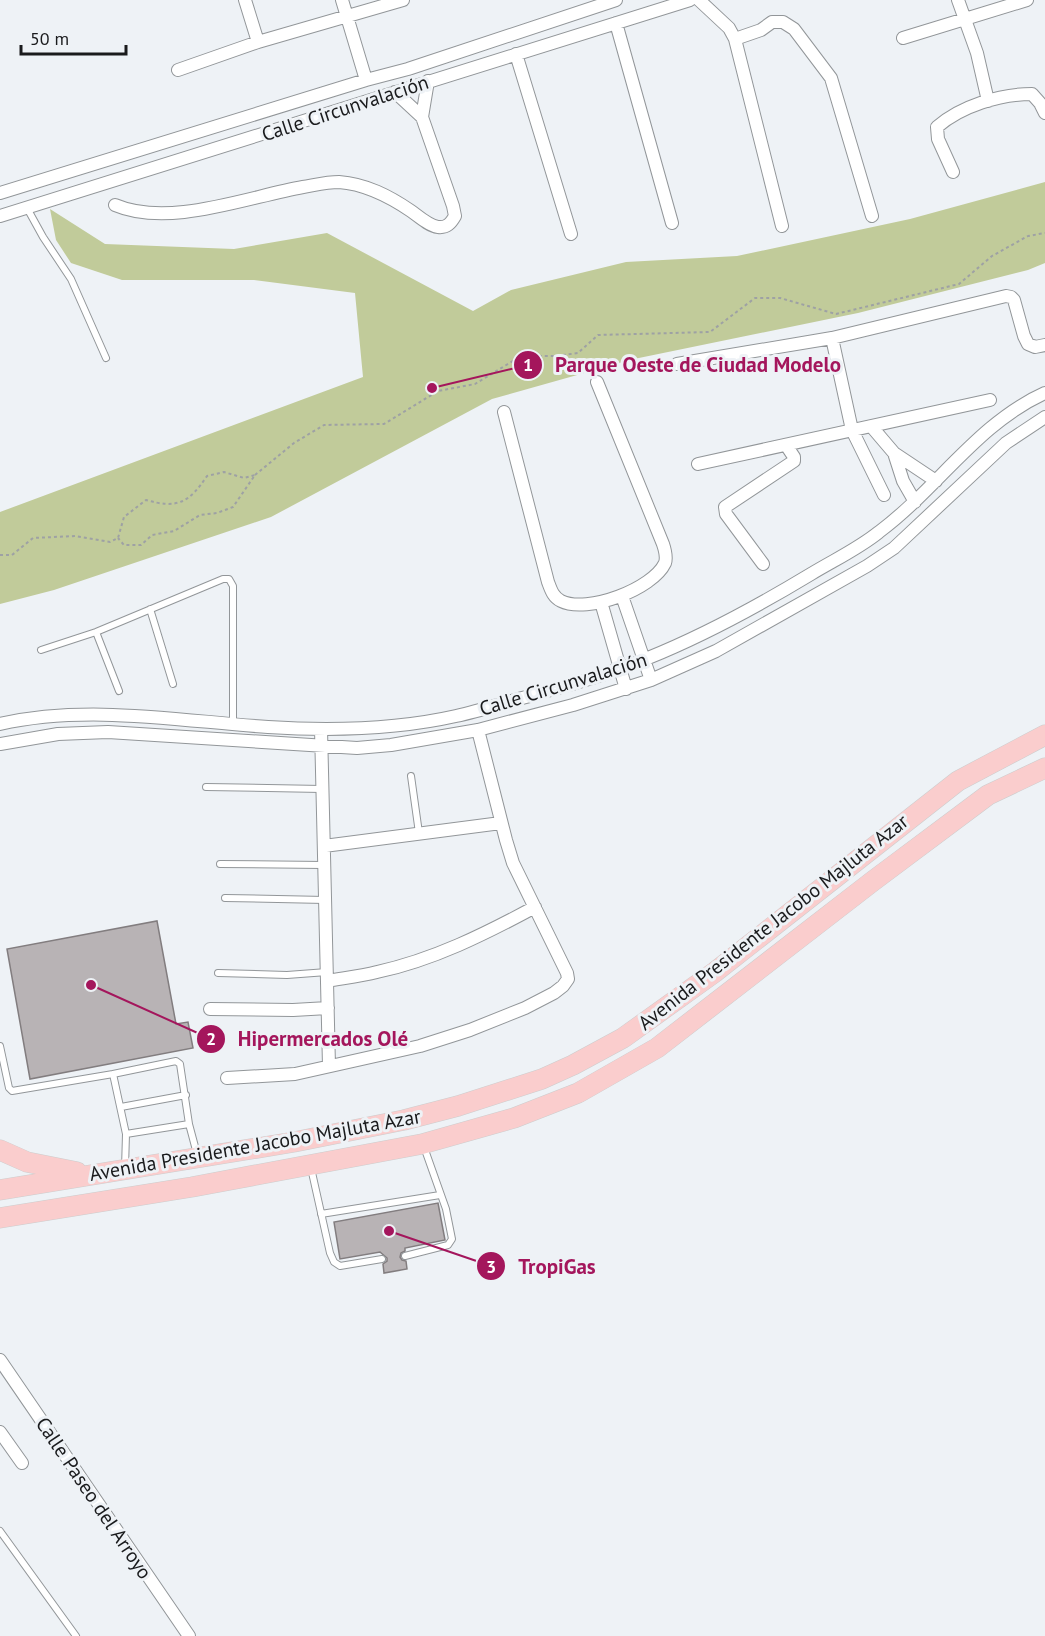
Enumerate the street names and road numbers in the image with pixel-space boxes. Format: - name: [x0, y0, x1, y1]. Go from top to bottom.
- street label: Calle Circunvalación: [258, 69, 432, 147]
- street label: Calle Circunvalación: [476, 646, 650, 722]
- street label: Avenida Presidente Jacobo Majluta Azar: [633, 808, 914, 1036]
- street label: Avenida Presidente Jacobo Majluta Azar: [87, 1103, 423, 1187]
- street label: Calle Paseo del Arroyo: [30, 1412, 158, 1584]

